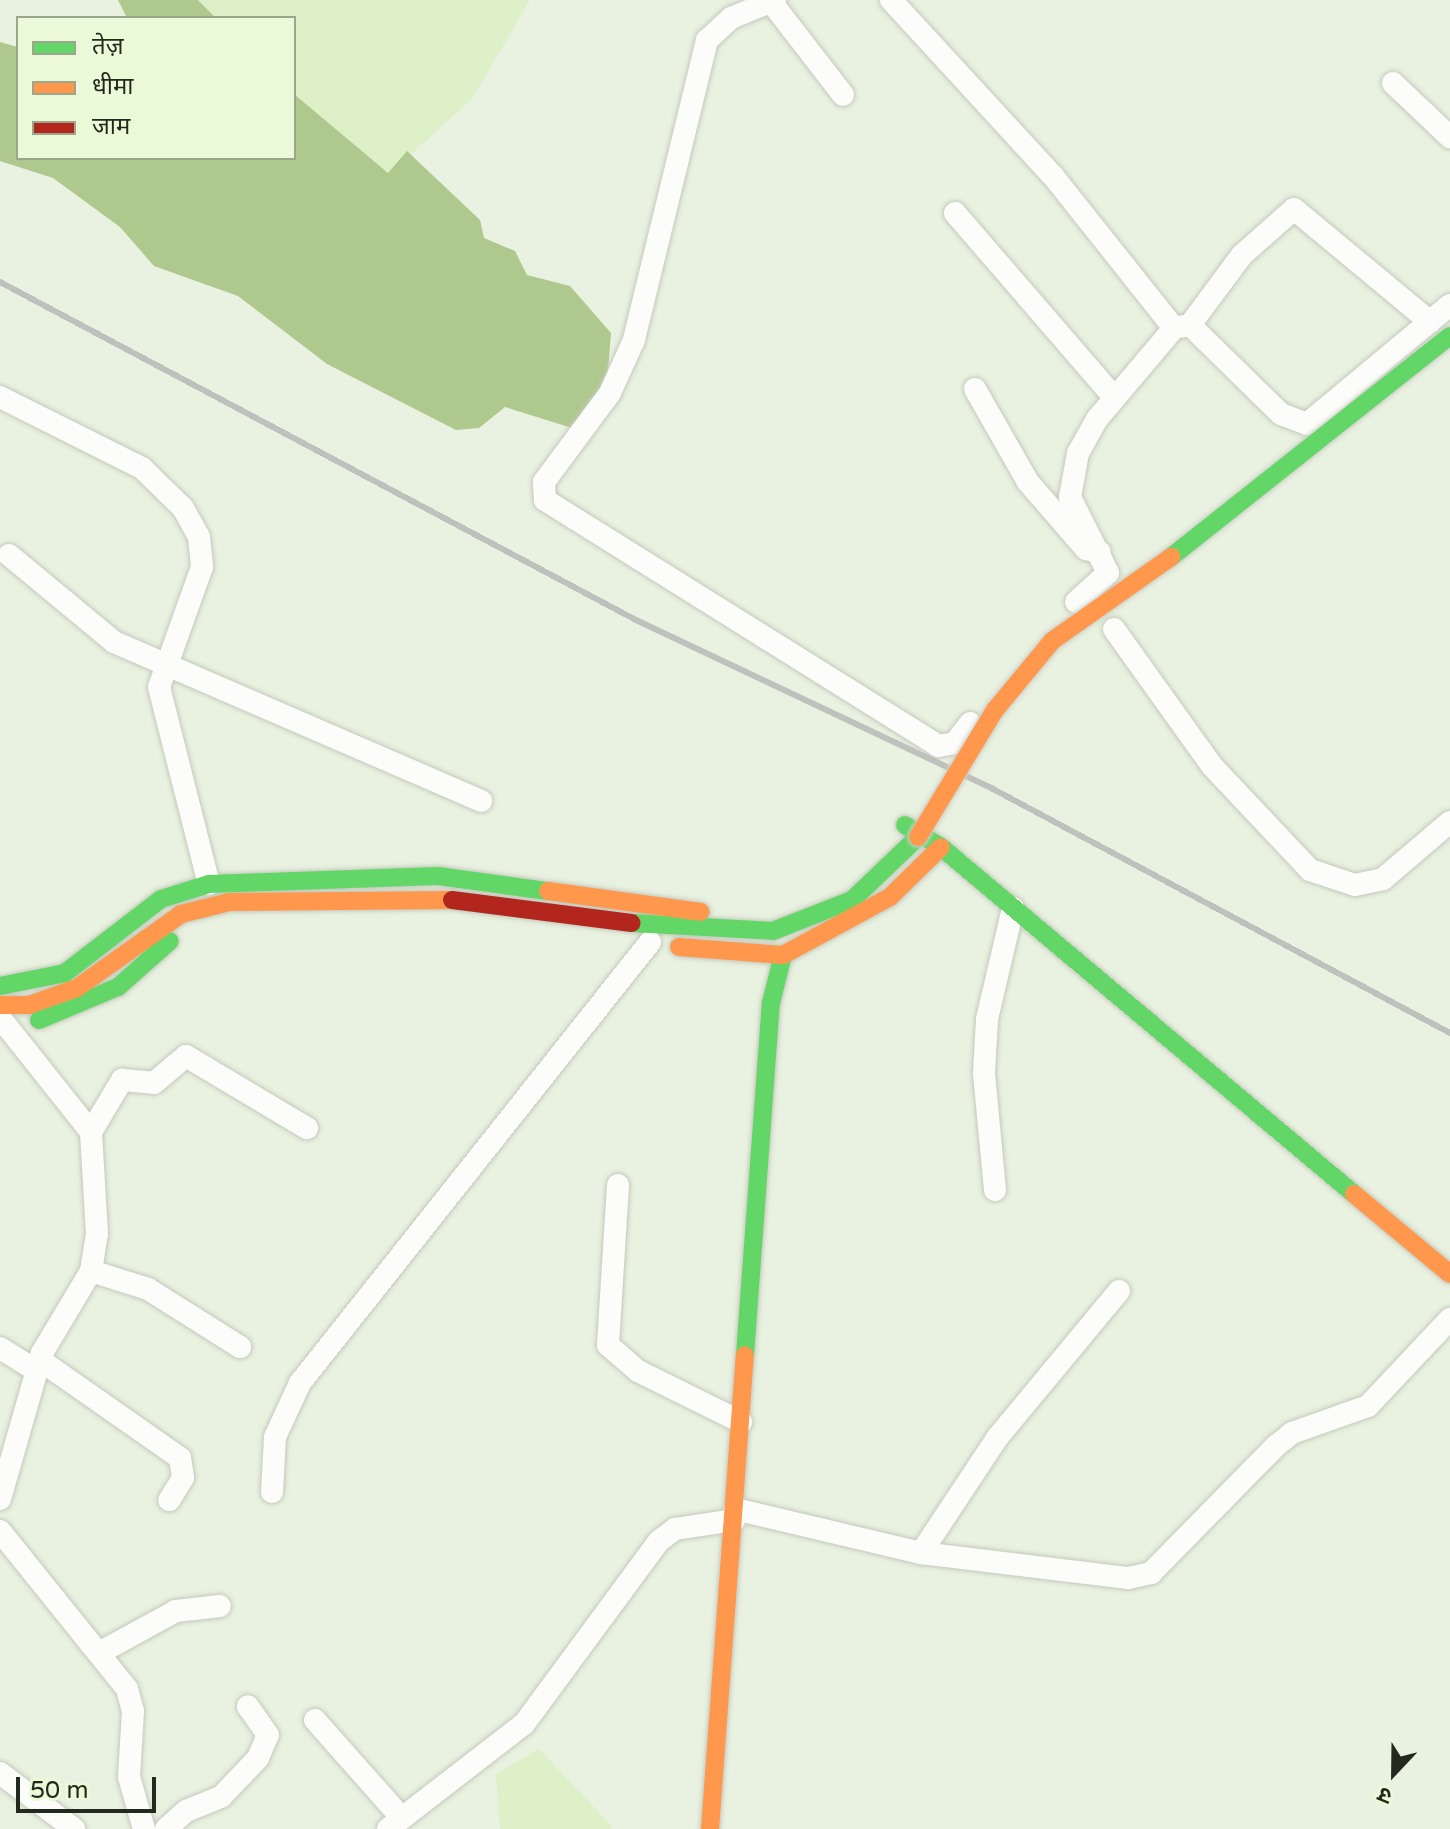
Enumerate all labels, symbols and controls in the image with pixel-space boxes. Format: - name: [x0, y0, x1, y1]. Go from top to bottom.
- legend: [16, 16, 296, 160]
- text: तेज़: [92, 32, 124, 61]
- text: धीमा: [92, 72, 134, 101]
- text: जाम: [92, 112, 130, 141]
- north arrow: [1354, 1733, 1434, 1813]
- scale bar: [20, 1761, 160, 1811]
- text: 50 m: [30, 1776, 88, 1805]
- text: उ: [1374, 1781, 1396, 1810]

